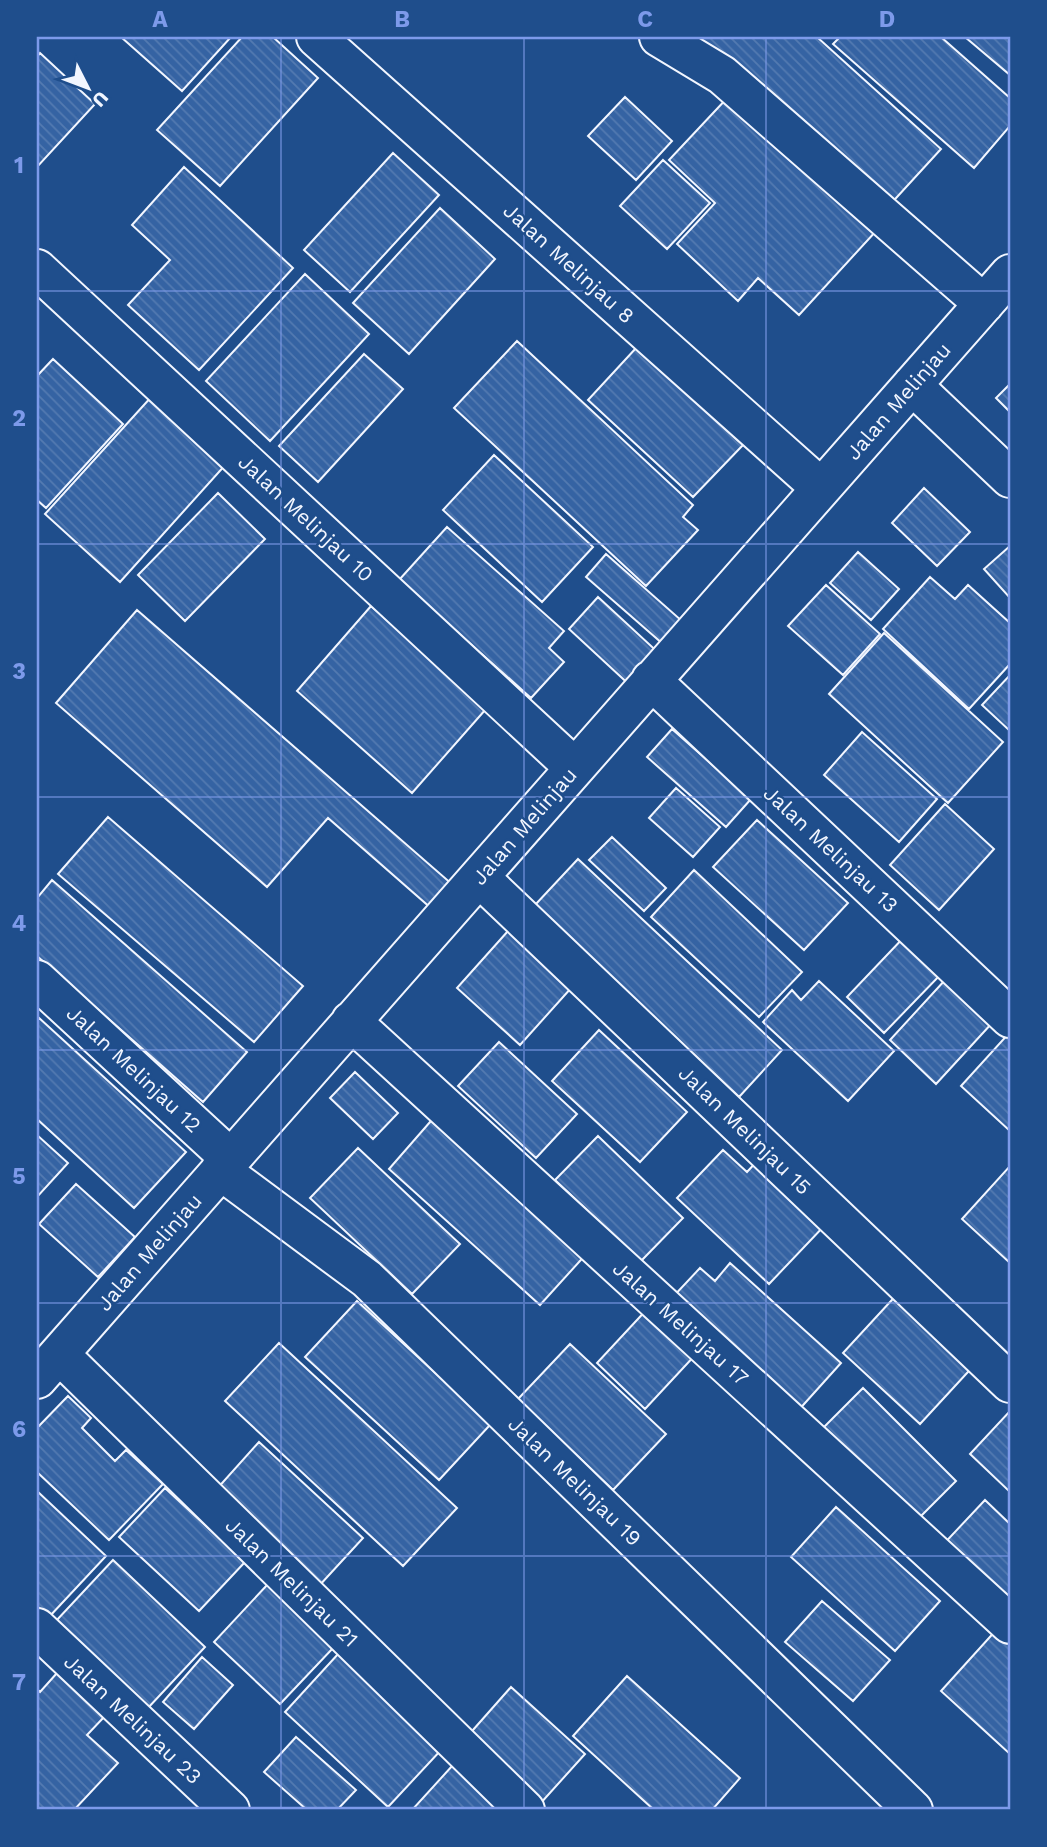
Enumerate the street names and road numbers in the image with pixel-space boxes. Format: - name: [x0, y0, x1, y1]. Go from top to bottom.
- street label: Jalan Melinjau 8: [498, 198, 640, 328]
- street label: Jalan Melinjau: [840, 337, 956, 465]
- street label: Jalan Melinjau 10: [233, 449, 379, 587]
- street label: Jalan Melinjau: [466, 762, 582, 890]
- street label: Jalan Melinjau 13: [759, 780, 903, 918]
- street label: Jalan Melinjau 12: [62, 1000, 206, 1138]
- street label: Jalan Melinjau 15: [674, 1060, 816, 1200]
- street label: Jalan Melinjau: [91, 1188, 207, 1316]
- street label: Jalan Melinjau 17: [608, 1256, 754, 1391]
- street label: Jalan Melinjau 19: [503, 1411, 647, 1551]
- street label: Jalan Melinjau 21: [220, 1512, 364, 1652]
- street label: Jalan Melinjau 23: [59, 1649, 207, 1789]

